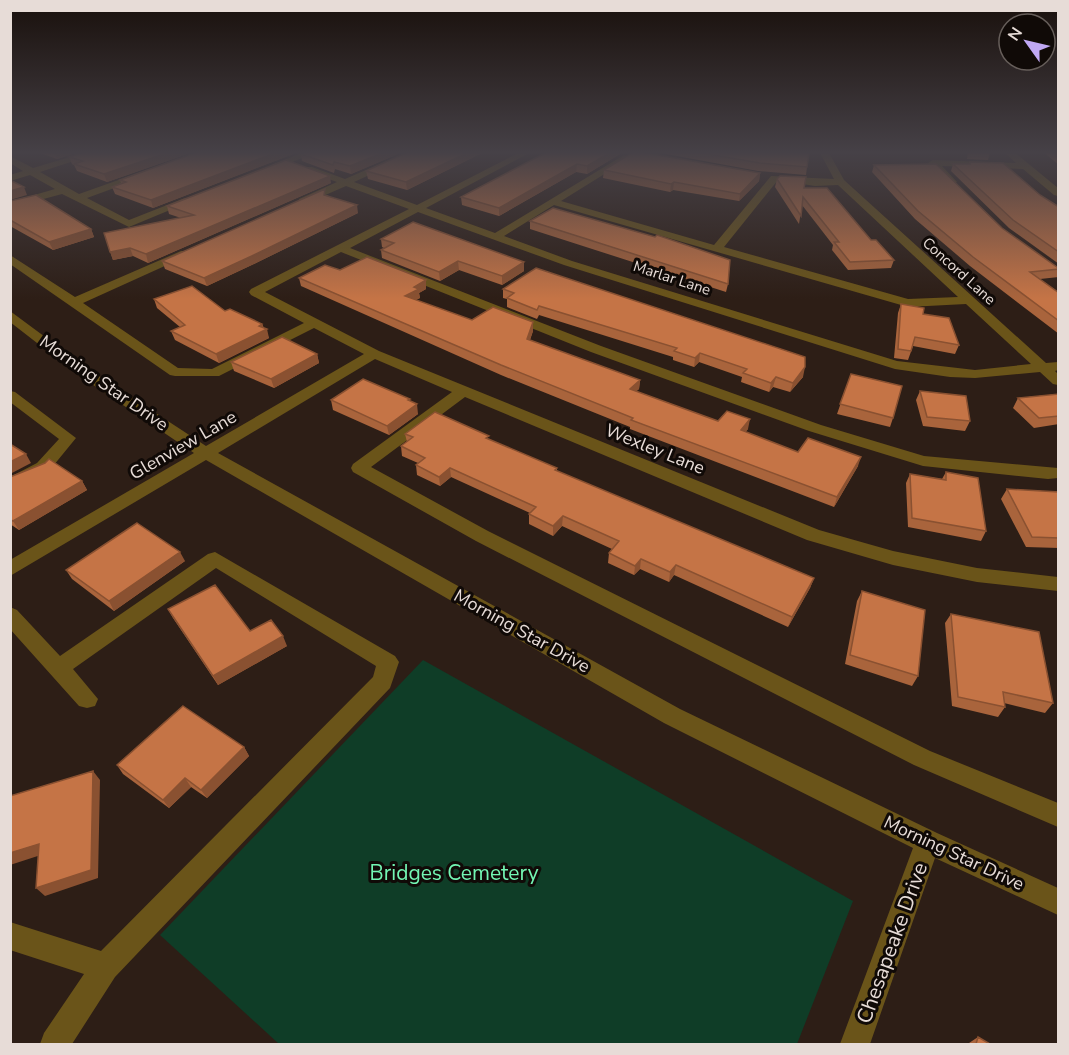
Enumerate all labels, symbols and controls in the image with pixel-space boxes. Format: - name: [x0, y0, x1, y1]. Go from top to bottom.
- north arrow: [997, 12, 1057, 72]
- text: N: [1003, 23, 1028, 45]
- street label: Concord Lane: [918, 233, 1000, 309]
- street label: Marlar Lane: [631, 256, 713, 300]
- street label: Morning Star Drive: [35, 329, 173, 437]
- street label: Glenview Lane: [125, 405, 241, 485]
- street label: Wexley Lane: [602, 418, 708, 480]
- street label: Morning Star Drive: [450, 584, 594, 678]
- street label: Morning Star Drive: [880, 810, 1028, 896]
- park label: Bridges Cemetery: [370, 859, 539, 887]
- street label: Chesapeake Drive: [850, 859, 934, 1027]

